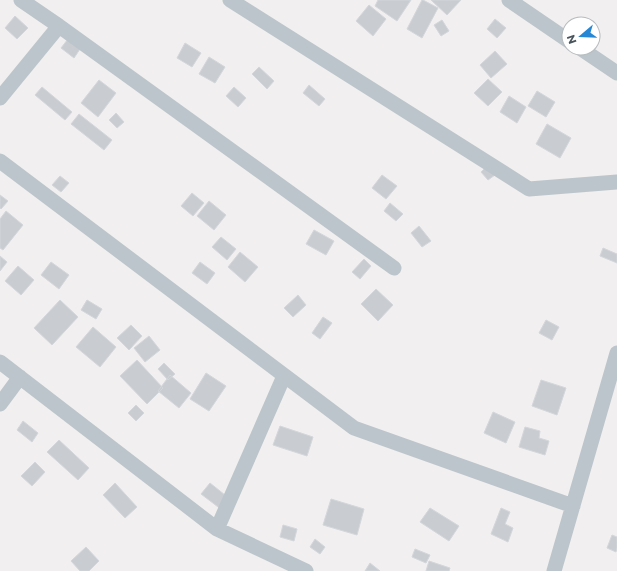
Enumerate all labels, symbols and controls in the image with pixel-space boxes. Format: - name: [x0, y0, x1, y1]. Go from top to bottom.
- north arrow: [561, 16, 601, 56]
- text: N: [563, 33, 580, 46]

